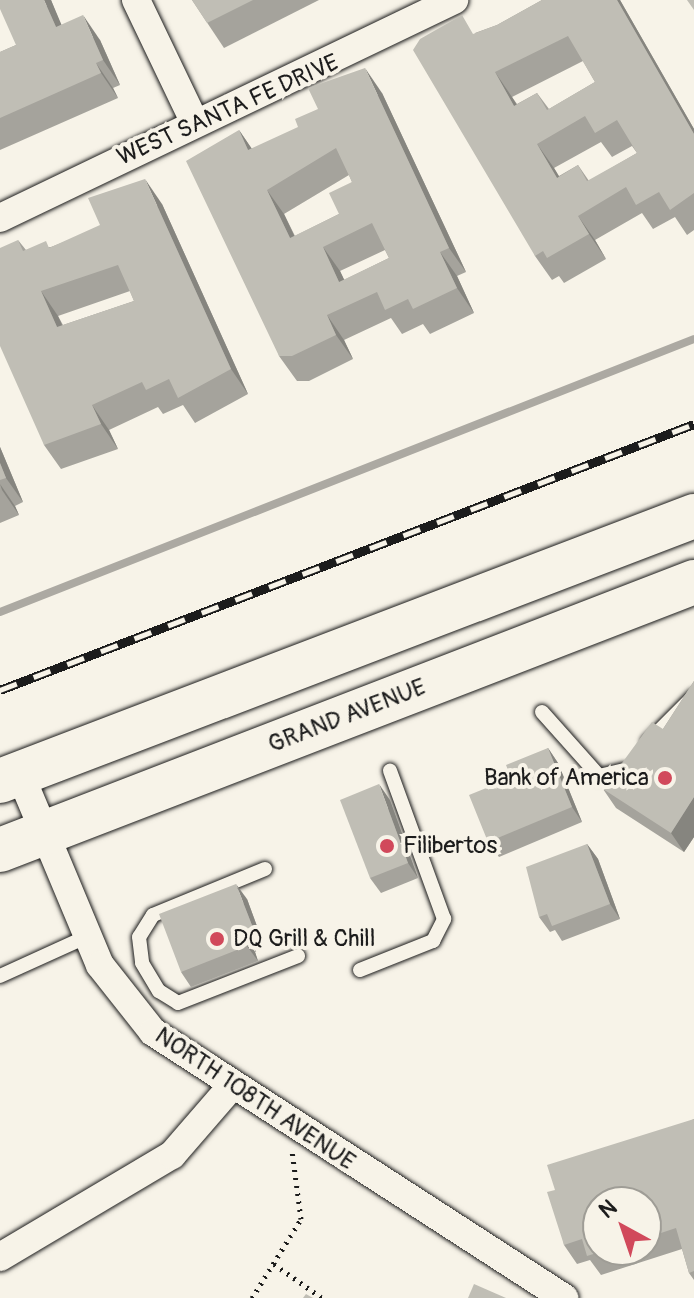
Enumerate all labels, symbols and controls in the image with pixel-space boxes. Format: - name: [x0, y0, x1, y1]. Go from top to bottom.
- street label: WEST SANTA FE DRIVE: [113, 48, 343, 172]
- street label: GRAND AVENUE: [264, 673, 430, 759]
- place label: Bank of America: [484, 764, 649, 792]
- marker: Bank of America: [656, 769, 674, 787]
- place label: Filibertos: [403, 832, 497, 860]
- marker: Filibertos: [378, 837, 396, 855]
- place label: DQ Grill & Chill: [233, 925, 376, 953]
- marker: DQ Grill & Chill: [208, 930, 226, 948]
- street label: NORTH 108TH AVENUE: [150, 1021, 360, 1177]
- north arrow: [582, 1186, 662, 1266]
- text: N: [593, 1194, 623, 1225]

